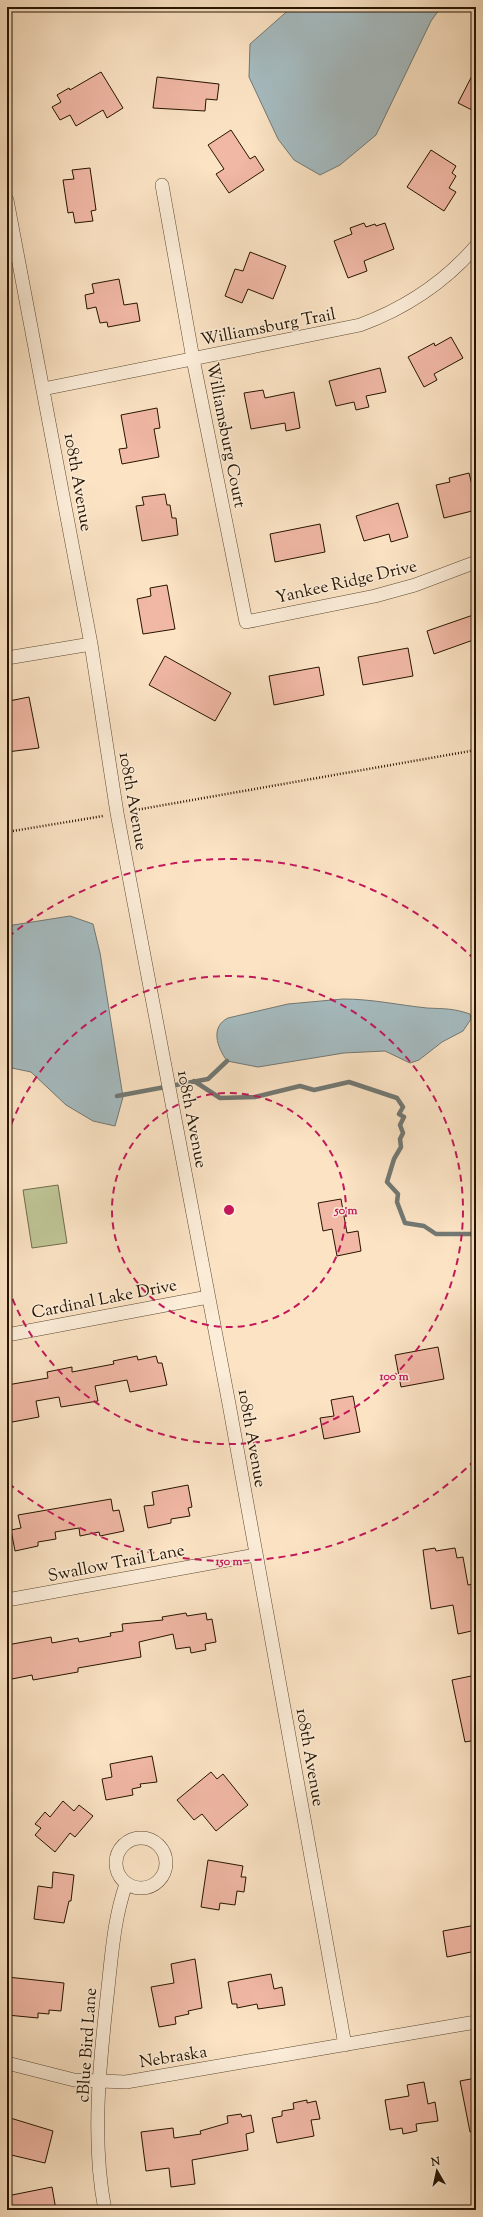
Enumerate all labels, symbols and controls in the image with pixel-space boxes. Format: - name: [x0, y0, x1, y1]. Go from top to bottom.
- street label: Williamsburg Trail: [199, 303, 338, 353]
- street label: Williamsburg Court: [199, 361, 251, 510]
- street label: 108th Avenue: [57, 431, 97, 533]
- street label: Yankee Ridge Drive: [273, 555, 420, 611]
- street label: 108th Avenue: [112, 750, 152, 852]
- street label: 108th Avenue: [170, 1068, 212, 1170]
- text: 50 m: [334, 1202, 358, 1220]
- centre of rings: [222, 1203, 236, 1217]
- street label: Cardinal Lake Drive: [30, 1274, 179, 1326]
- text: 100 m: [378, 1368, 409, 1386]
- street label: 108th Avenue: [231, 1387, 271, 1489]
- street label: Swallow Trail Lane: [46, 1539, 187, 1589]
- text: 150 m: [214, 1553, 243, 1571]
- street label: 108th Avenue: [289, 1706, 329, 1808]
- street label: cBlue Bird Lane: [72, 1987, 104, 2103]
- street label: Nebraska: [138, 2041, 209, 2075]
- north arrow: [417, 2151, 457, 2191]
- text: N: [429, 2153, 441, 2171]

